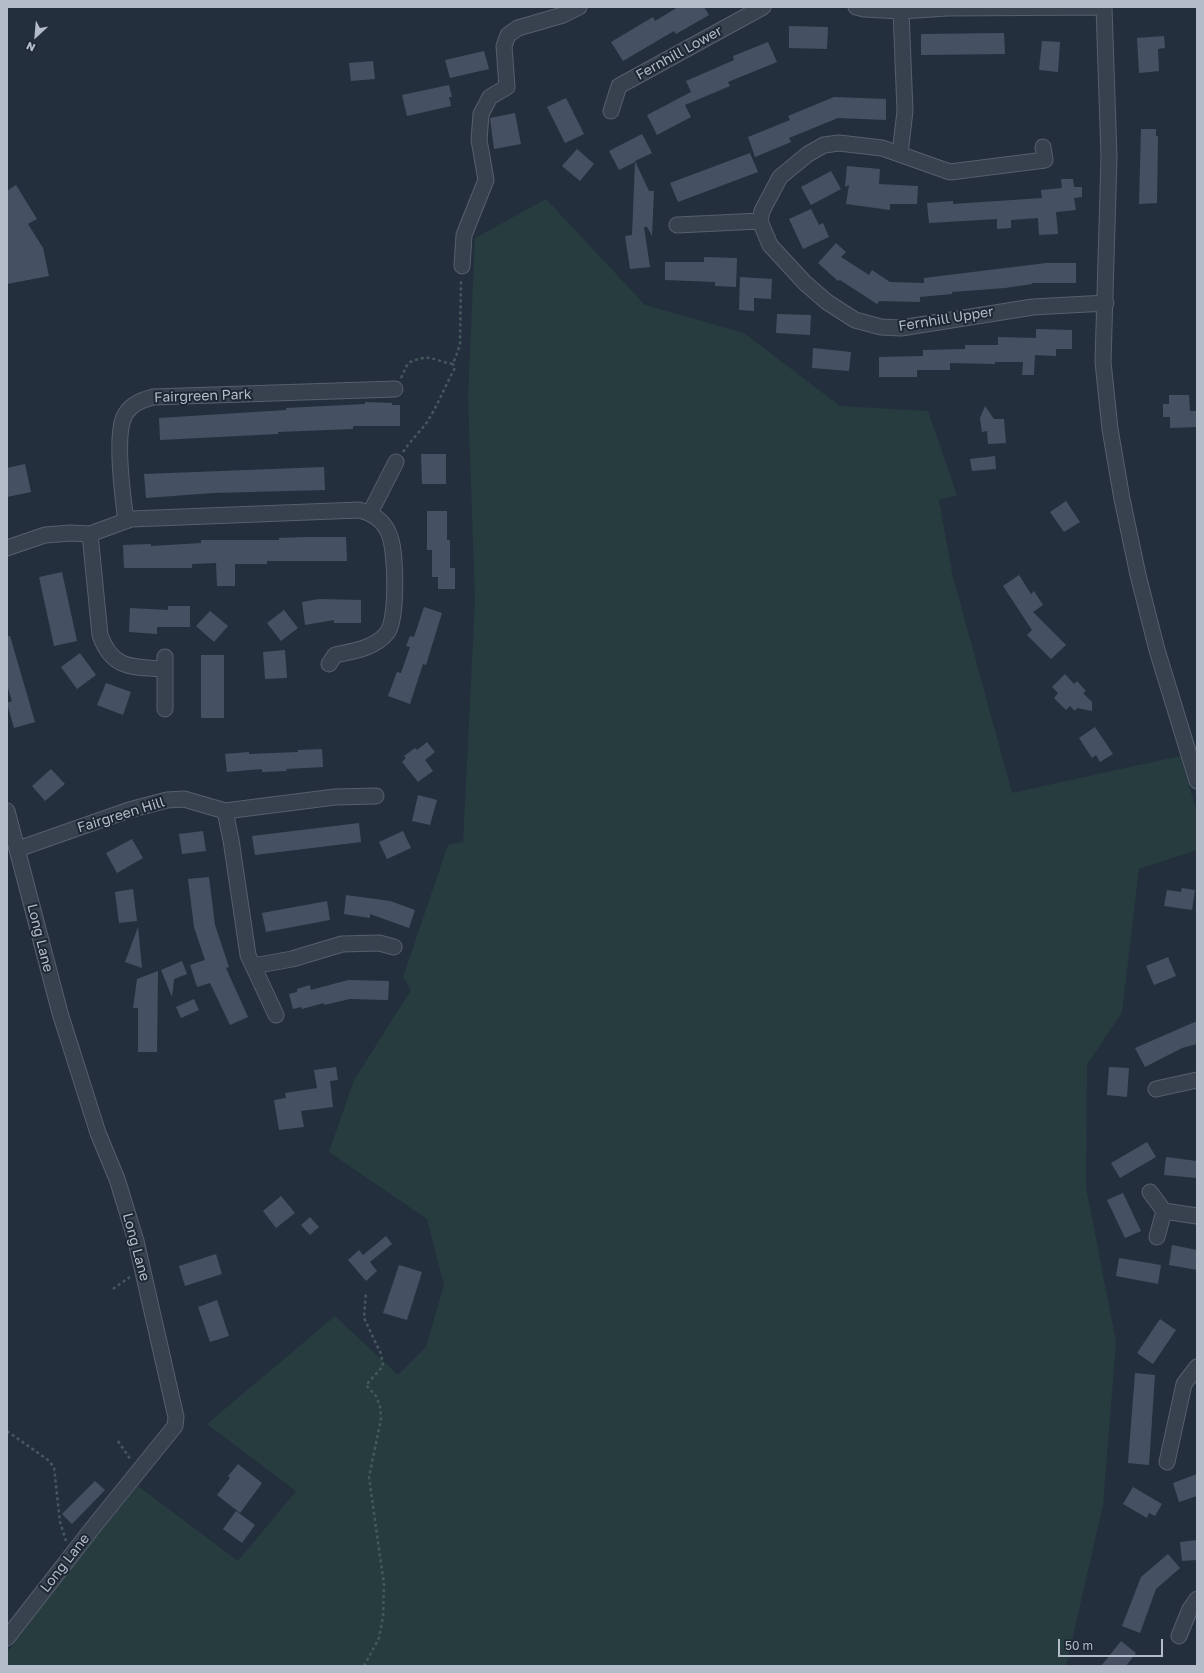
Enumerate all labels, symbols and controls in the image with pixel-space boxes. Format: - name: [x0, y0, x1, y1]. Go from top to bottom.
- north arrow: [16, 16, 56, 56]
- street label: Fernhill Lower: [633, 22, 725, 84]
- text: N: [24, 40, 37, 55]
- street label: Fernhill Upper: [897, 303, 995, 335]
- street label: Fairgreen Park: [154, 386, 252, 406]
- street label: Fairgreen Hill: [75, 794, 167, 836]
- street label: Long Lane: [23, 902, 57, 974]
- street label: Long Lane: [119, 1211, 153, 1283]
- street label: Long Lane: [37, 1530, 93, 1596]
- scale bar: [1060, 1631, 1165, 1657]
- text: 50 m: [1065, 1638, 1093, 1653]

